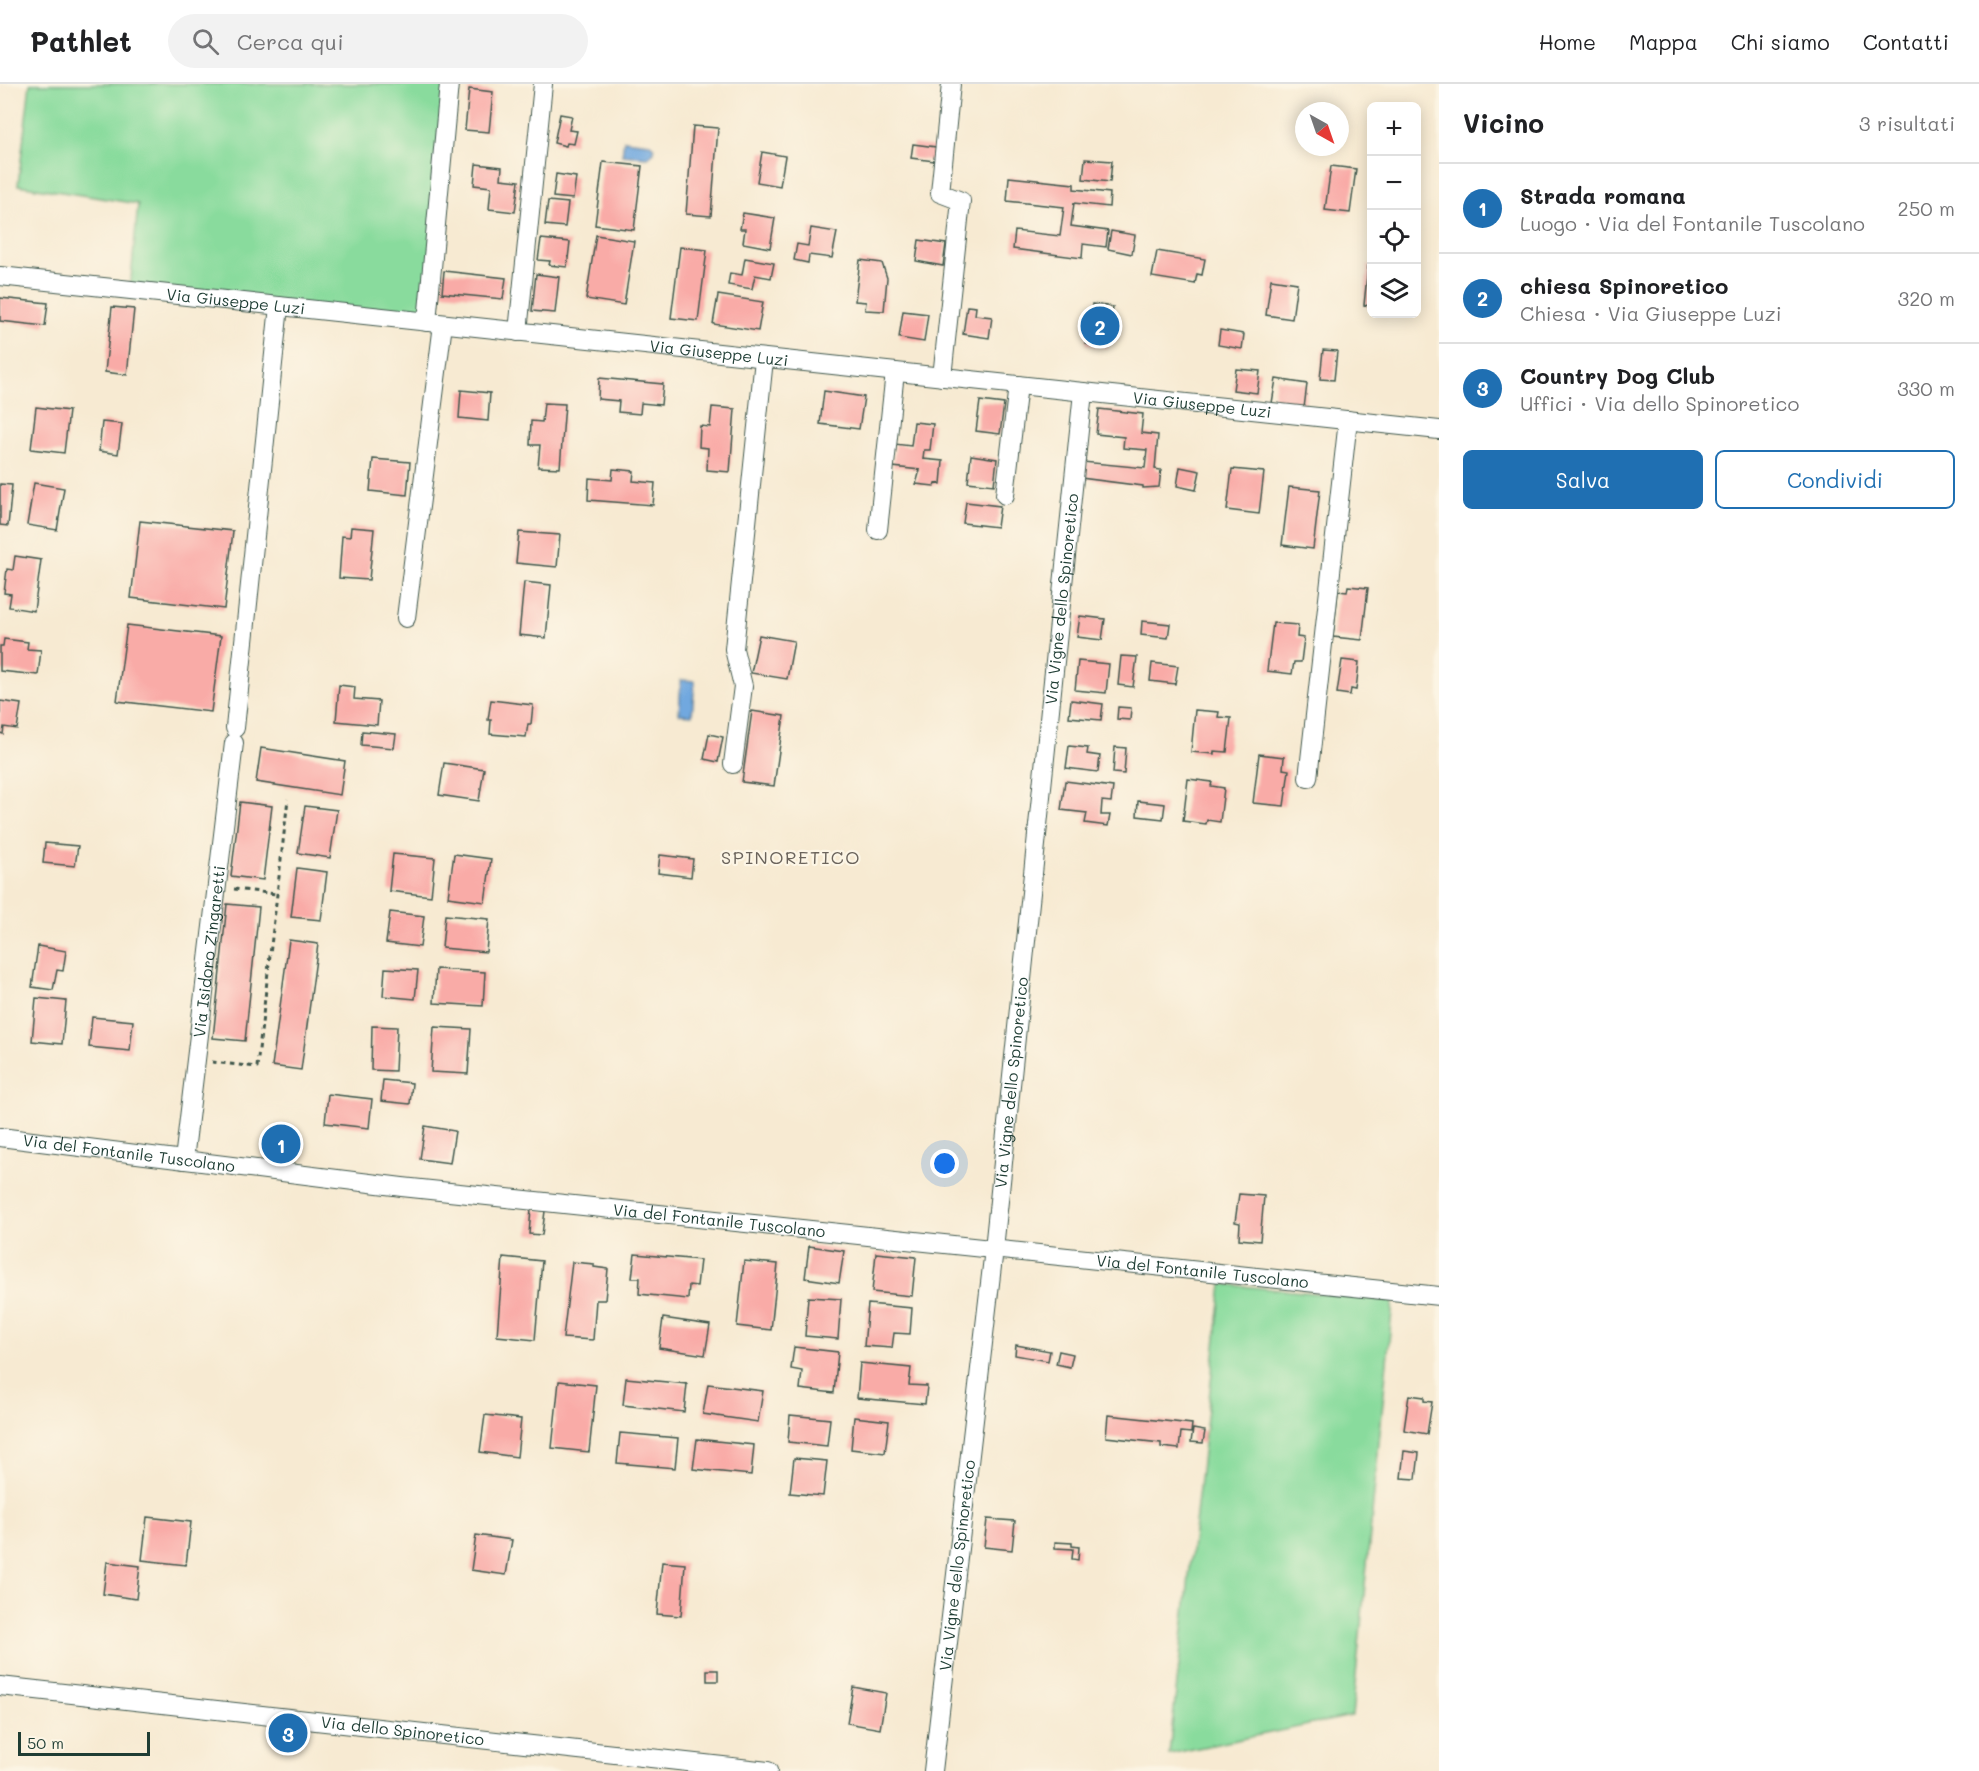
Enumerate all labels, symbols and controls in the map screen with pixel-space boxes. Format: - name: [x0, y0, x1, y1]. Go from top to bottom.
- search box: [168, 14, 588, 68]
- text: Pathlet: [30, 23, 132, 59]
- icon: search: [189, 25, 222, 58]
- text: Cerca qui: [237, 27, 344, 56]
- text: Home: [1539, 28, 1596, 55]
- text: Mappa: [1629, 28, 1698, 55]
- text: Chi siamo: [1731, 28, 1830, 55]
- text: Contatti: [1863, 28, 1949, 55]
- north arrow: [1295, 102, 1349, 156]
- map controls: [1367, 102, 1421, 318]
- button: +: [1367, 102, 1421, 156]
- text: Vicino: [1463, 106, 1544, 140]
- text: 3 risultati: [1859, 110, 1955, 136]
- button: −: [1367, 156, 1421, 210]
- text: Strada romana: [1520, 181, 1686, 210]
- text: 1: [1478, 195, 1487, 221]
- text: 250 m: [1898, 195, 1955, 221]
- button: locate: [1367, 210, 1421, 264]
- text: Luogo · Via del Fontanile Tuscolano: [1520, 210, 1865, 236]
- button: layers: [1367, 264, 1421, 318]
- text: chiesa Spinoretico: [1520, 271, 1728, 300]
- street label: Via Giuseppe Luzi: [165, 283, 306, 319]
- text: 2: [1477, 285, 1488, 311]
- text: 320 m: [1897, 285, 1955, 311]
- text: Chiesa · Via Giuseppe Luzi: [1520, 300, 1782, 326]
- pin: 2: [1080, 304, 1120, 348]
- street label: Via Giuseppe Luzi: [649, 335, 789, 370]
- text: Country Dog Club: [1520, 361, 1715, 390]
- text: 3: [1477, 375, 1489, 401]
- text: 330 m: [1897, 375, 1955, 401]
- street label: Via Giuseppe Luzi: [1132, 386, 1273, 422]
- text: Uffici · Via dello Spinoretico: [1520, 390, 1799, 416]
- button: Salva: [1463, 450, 1703, 509]
- button: Condividi: [1715, 450, 1955, 509]
- street label: Via Vigne dello Spinoretico: [1040, 492, 1082, 706]
- district label: SPINORETICO: [721, 845, 861, 869]
- street label: Via Isidoro Zingaretti: [188, 864, 229, 1039]
- street label: Via Vigne dello Spinoretico: [989, 976, 1032, 1189]
- pin: 1: [262, 1122, 300, 1166]
- street label: Via del Fontanile Tuscolano: [22, 1129, 236, 1176]
- your location: [930, 1149, 959, 1178]
- street label: Via del Fontanile Tuscolano: [612, 1198, 826, 1241]
- street label: Via del Fontanile Tuscolano: [1095, 1249, 1310, 1292]
- street label: Via Vigne dello Spinoretico: [934, 1459, 979, 1672]
- pin: 3: [268, 1710, 308, 1756]
- street label: Via dello Spinoretico: [320, 1711, 485, 1750]
- scale bar: [18, 1729, 150, 1756]
- text: 50 m: [27, 1732, 64, 1753]

